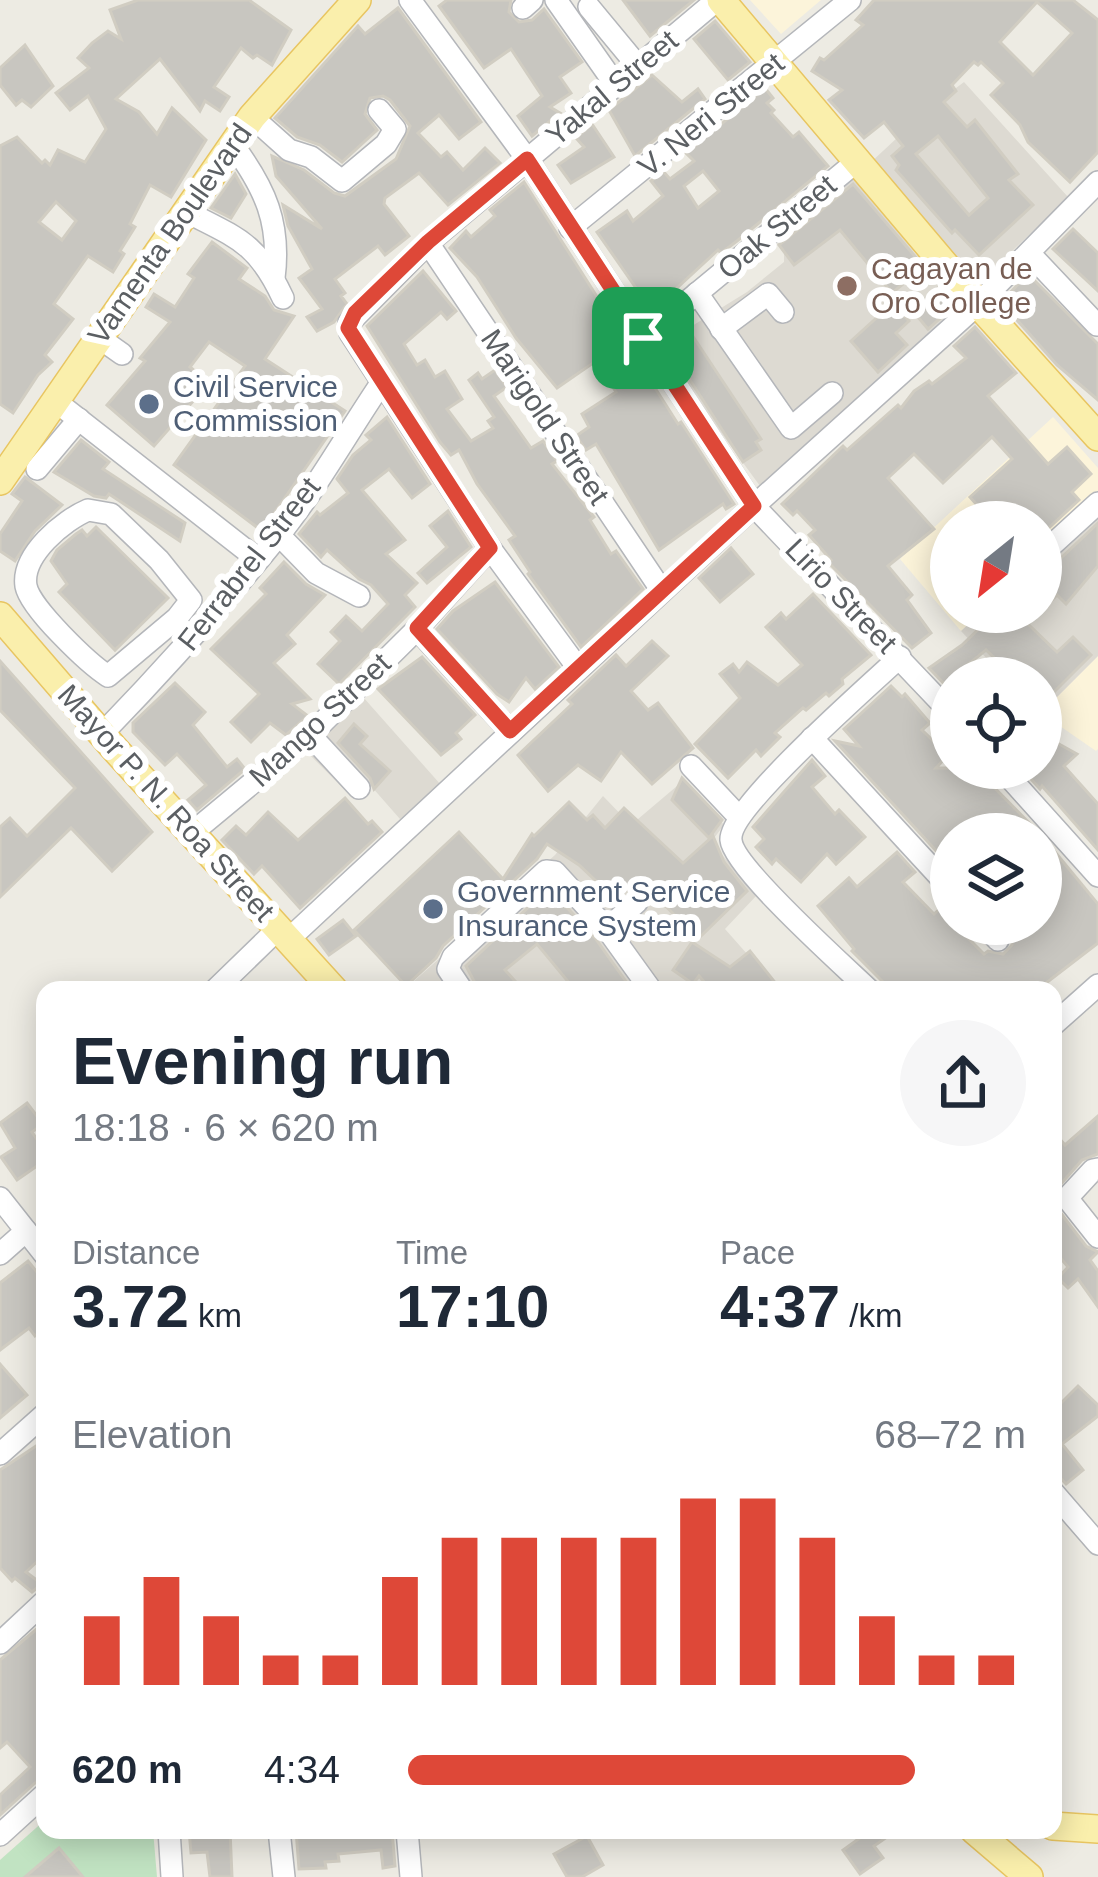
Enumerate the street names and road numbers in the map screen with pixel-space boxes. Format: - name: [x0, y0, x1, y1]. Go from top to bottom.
- street label: Yakal Street: [539, 23, 685, 152]
- street label: V. Neri Street: [631, 46, 790, 183]
- street label: Vamenta Boulevard: [81, 117, 258, 350]
- street label: Oak Street: [711, 167, 843, 285]
- street label: Marigold Street: [475, 323, 616, 511]
- street label: Ferrabrel Street: [171, 470, 327, 657]
- street label: Lirio Street: [779, 532, 904, 660]
- street label: Mango Street: [243, 646, 397, 793]
- street label: Mayor P. N. Roa Street: [52, 678, 282, 928]

